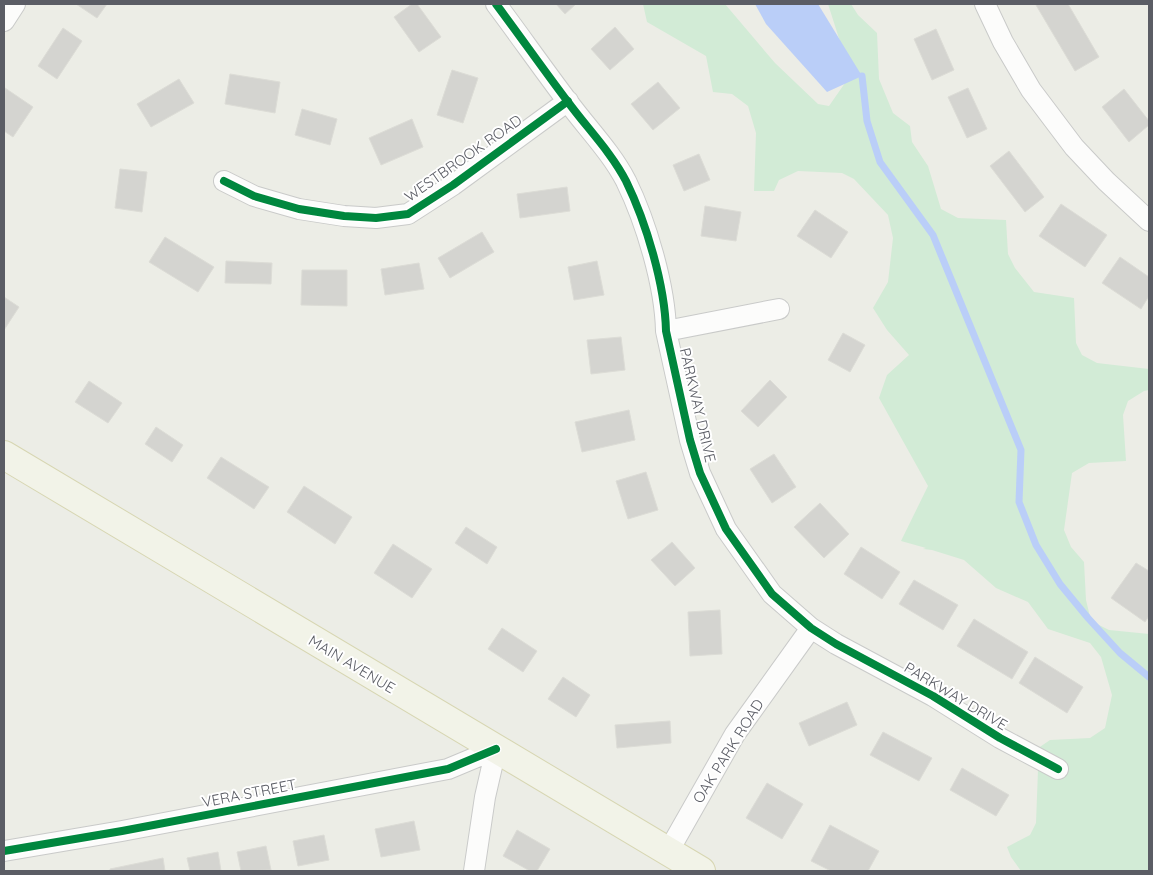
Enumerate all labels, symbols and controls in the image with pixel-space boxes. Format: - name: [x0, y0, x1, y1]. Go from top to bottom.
- street label: WESTBROOK ROAD: [401, 110, 526, 206]
- street label: PARKWAY DRIVE: [676, 346, 720, 464]
- street label: MAIN AVENUE: [305, 631, 399, 697]
- street label: PARKWAY DRIVE: [901, 658, 1011, 734]
- street label: OAK PARK ROAD: [688, 695, 768, 807]
- street label: VERA STREET: [200, 775, 298, 811]

